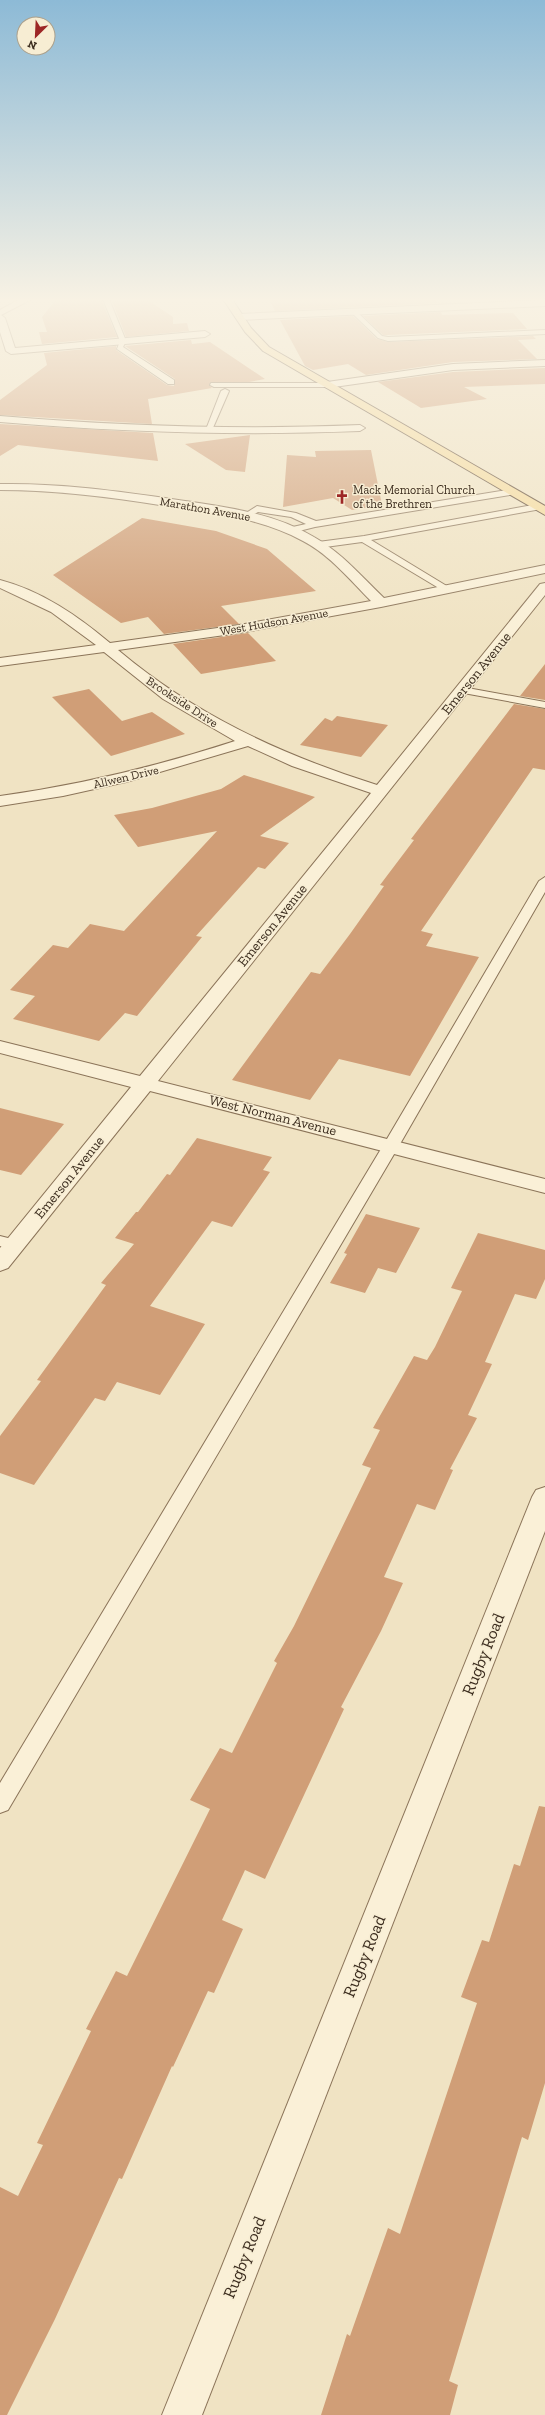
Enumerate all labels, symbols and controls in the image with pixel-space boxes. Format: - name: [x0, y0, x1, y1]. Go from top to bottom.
- north arrow: [16, 16, 56, 56]
- text: N: [25, 37, 39, 52]
- place label: Mack Memorial Church of the Brethren: [353, 483, 475, 511]
- church icon: Mack Memorial Church of the Brethren: [334, 489, 350, 505]
- street label: Marathon Avenue: [159, 494, 252, 524]
- street label: West Hudson Avenue: [219, 606, 330, 638]
- street label: Emerson Avenue: [438, 628, 515, 718]
- street label: Brookside Drive: [144, 674, 221, 731]
- street label: Allwen Drive: [92, 763, 160, 791]
- street label: Emerson Avenue: [234, 880, 311, 970]
- street label: West Norman Avenue: [207, 1091, 339, 1140]
- street label: Emerson Avenue: [31, 1132, 108, 1222]
- street label: Rugby Road: [457, 1609, 509, 1698]
- street label: Rugby Road: [338, 1911, 390, 2000]
- street label: Rugby Road: [218, 2212, 270, 2301]

